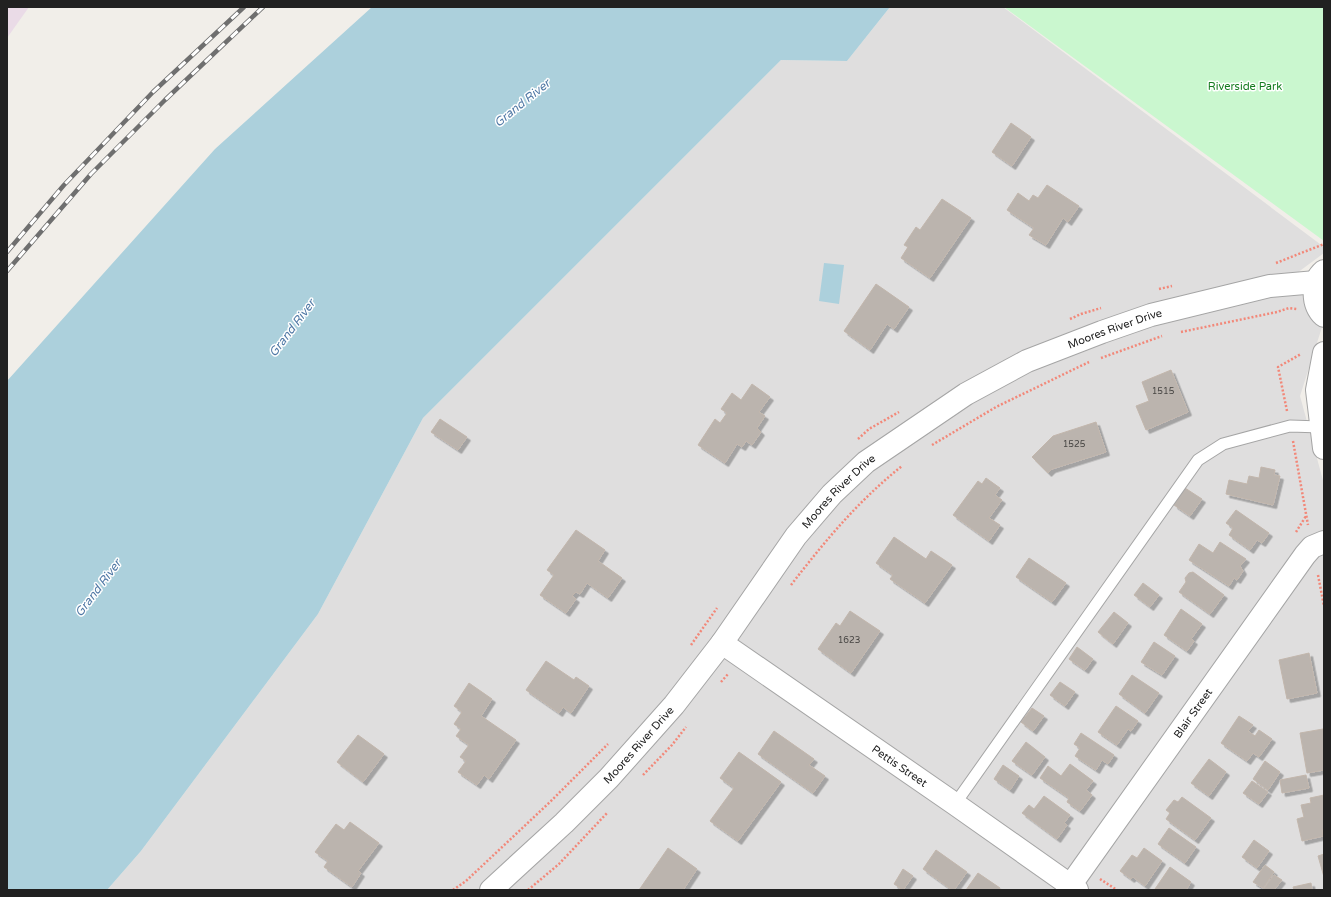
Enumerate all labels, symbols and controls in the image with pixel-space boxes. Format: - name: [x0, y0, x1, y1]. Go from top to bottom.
- water label: Grand River: [491, 75, 554, 130]
- park label: Riverside Park: [1208, 80, 1282, 93]
- water label: Grand River: [266, 296, 319, 359]
- street label: Moores River Drive: [1066, 306, 1163, 351]
- house number: 1515: [1152, 386, 1175, 397]
- house number: 1525: [1063, 439, 1086, 450]
- street label: Moores River Drive: [799, 451, 878, 531]
- water label: Grand River: [72, 556, 125, 619]
- house number: 1623: [838, 635, 860, 646]
- street label: Blair Street: [1171, 686, 1215, 740]
- street label: Moores River Drive: [601, 704, 676, 786]
- street label: Pettis Street: [870, 742, 930, 789]

